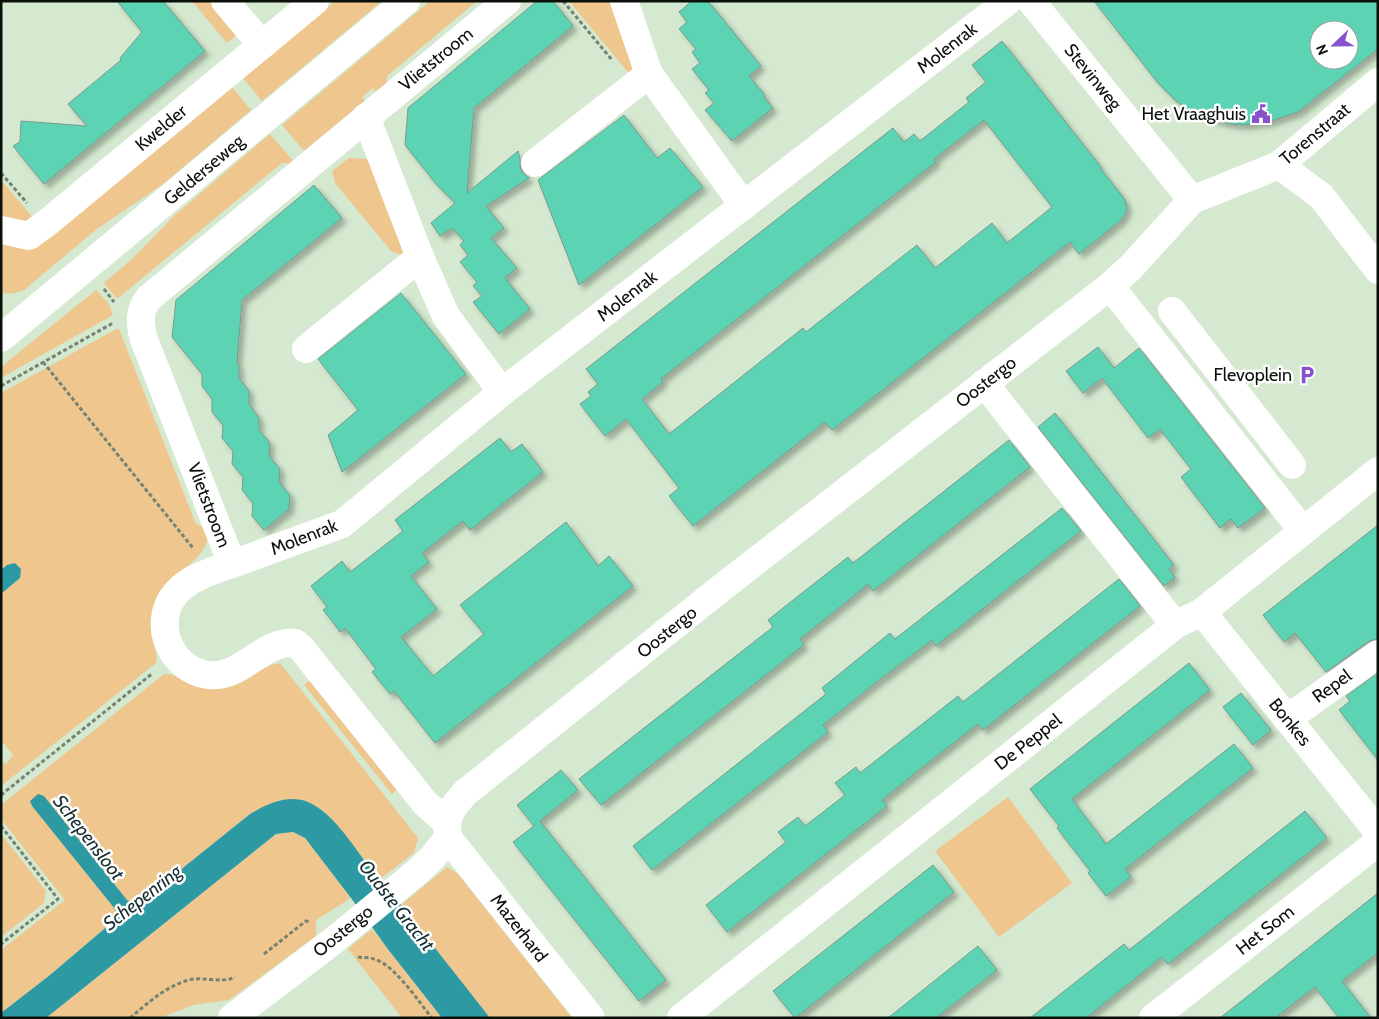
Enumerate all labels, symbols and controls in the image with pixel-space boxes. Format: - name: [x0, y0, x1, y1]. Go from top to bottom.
- street label: Molenrak: [913, 17, 982, 78]
- north arrow: [1309, 20, 1359, 70]
- street label: Vlietstroom: [395, 22, 477, 96]
- street label: Stevinweg: [1060, 39, 1127, 115]
- text: N: [1312, 42, 1332, 58]
- street label: Torenstraat: [1275, 98, 1355, 170]
- street label: Kwelder: [131, 100, 192, 156]
- place label: Het Vraaghuis: [1142, 103, 1246, 125]
- public building icon: Het Vraaghuis: [1250, 103, 1272, 125]
- street label: Gelderseweg: [159, 129, 249, 210]
- street label: Molenrak: [593, 265, 662, 326]
- street label: Oostergo: [951, 351, 1021, 412]
- place label: Flevoplein: [1213, 364, 1292, 386]
- parking icon: Flevoplein: [1296, 364, 1318, 386]
- street label: Vlietstroom: [183, 460, 235, 550]
- street label: Molenrak: [267, 514, 341, 560]
- street label: Oostergo: [633, 601, 701, 663]
- street label: Repel: [1308, 664, 1357, 708]
- street label: Bonkes: [1264, 694, 1316, 750]
- street label: De Peppel: [990, 709, 1067, 775]
- water label: Schepensloot: [48, 790, 130, 885]
- water label: Oudste Gracht: [354, 855, 440, 956]
- water label: Schepenring: [98, 859, 187, 935]
- street label: Mazerhard: [486, 890, 552, 966]
- street label: Oostergo: [309, 900, 377, 962]
- street label: Het Som: [1231, 900, 1299, 960]

